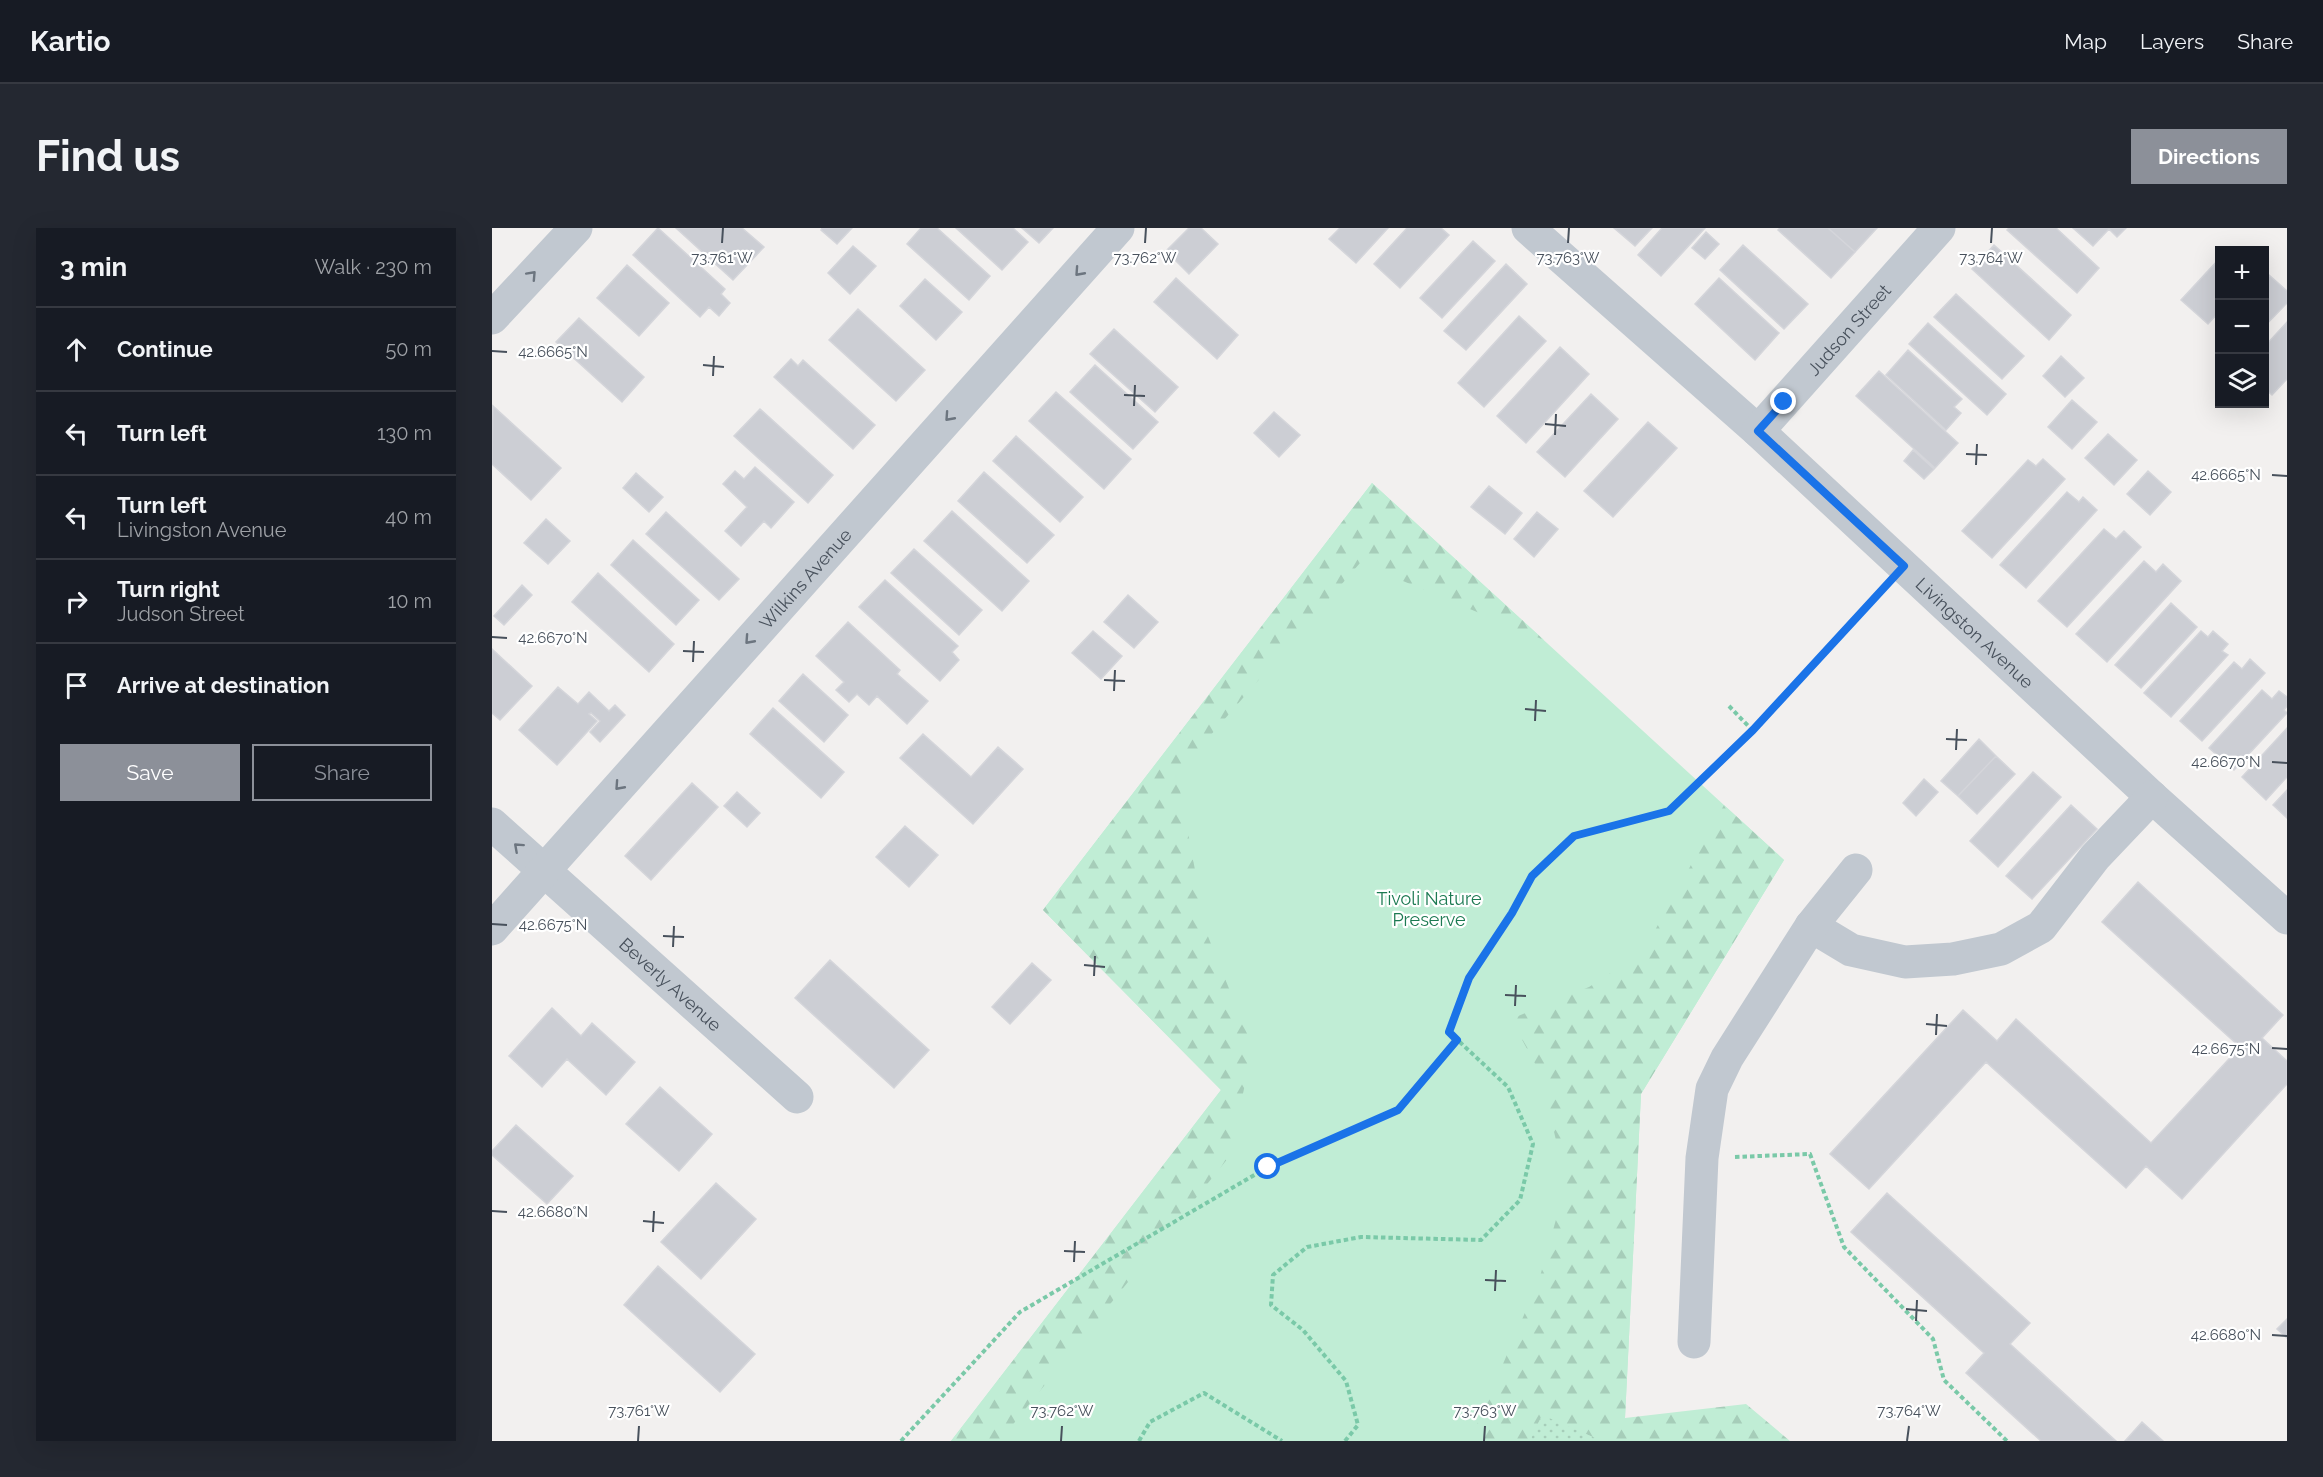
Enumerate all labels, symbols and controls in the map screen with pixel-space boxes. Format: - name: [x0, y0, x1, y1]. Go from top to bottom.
- text: Kartio: [30, 25, 110, 58]
- text: Map: [2064, 29, 2107, 54]
- text: Layers: [2140, 29, 2204, 54]
- text: Share: [2237, 29, 2293, 54]
- button: Directions: [2131, 129, 2287, 184]
- text: Find us: [36, 132, 180, 181]
- map controls: [2215, 246, 2269, 408]
- button: +: [2215, 246, 2269, 300]
- text: 73.761°W: [691, 249, 753, 267]
- text: 73.762°W: [1114, 249, 1177, 267]
- text: 73.763°W: [1537, 249, 1600, 267]
- text: 73.764°W: [1959, 249, 2023, 267]
- text: 3 min: [60, 252, 127, 282]
- text: Walk · 230 m: [314, 255, 432, 279]
- one-way arrow: [1075, 265, 1086, 275]
- one-way arrow: [525, 272, 536, 282]
- street label: Judson Street: [1802, 280, 1895, 379]
- button: −: [2215, 300, 2269, 354]
- icon: ahead: [60, 333, 93, 366]
- text: Continue: [117, 336, 213, 362]
- text: 50 m: [385, 337, 432, 361]
- text: 42.6665°N: [518, 343, 588, 361]
- button: layers: [2215, 354, 2269, 408]
- route end: [1770, 388, 1796, 414]
- one-way arrow: [945, 410, 956, 421]
- icon: left: [60, 417, 93, 450]
- text: Turn left: [117, 420, 207, 446]
- text: 130 m: [377, 421, 432, 445]
- text: 42.6665°N: [2191, 466, 2261, 484]
- text: Turn left: [117, 492, 207, 518]
- icon: left: [60, 501, 93, 534]
- text: 40 m: [385, 505, 432, 529]
- text: Livingston Avenue: [117, 518, 286, 542]
- street label: Wilkins Avenue: [755, 524, 856, 633]
- street label: Livingston Avenue: [1912, 573, 2038, 693]
- text: Turn right: [117, 576, 220, 602]
- icon: right: [60, 585, 93, 618]
- text: 10 m: [388, 589, 432, 613]
- text: Judson Street: [117, 602, 245, 626]
- text: 42.6670°N: [518, 629, 588, 647]
- one-way arrow: [745, 634, 756, 644]
- icon: arrive: [60, 669, 93, 702]
- text: Arrive at destination: [117, 672, 330, 698]
- button: Save: [60, 744, 240, 801]
- button: Share: [252, 744, 432, 801]
- text: 42.6670°N: [2191, 753, 2261, 771]
- one-way arrow: [615, 779, 626, 790]
- one-way arrow: [514, 843, 524, 854]
- park label: Tivoli Nature Preserve: [1376, 888, 1482, 930]
- text: 42.6675°N: [519, 916, 587, 934]
- street label: Beverly Avenue: [616, 933, 726, 1035]
- text: 42.6675°N: [2192, 1040, 2260, 1058]
- route start: [1254, 1153, 1280, 1179]
- text: 42.6680°N: [518, 1203, 588, 1221]
- text: 42.6680°N: [2191, 1326, 2261, 1344]
- text: 73.761°W: [608, 1402, 670, 1420]
- text: 73.762°W: [1031, 1402, 1094, 1420]
- text: 73.763°W: [1454, 1402, 1517, 1420]
- text: 73.764°W: [1877, 1402, 1941, 1420]

